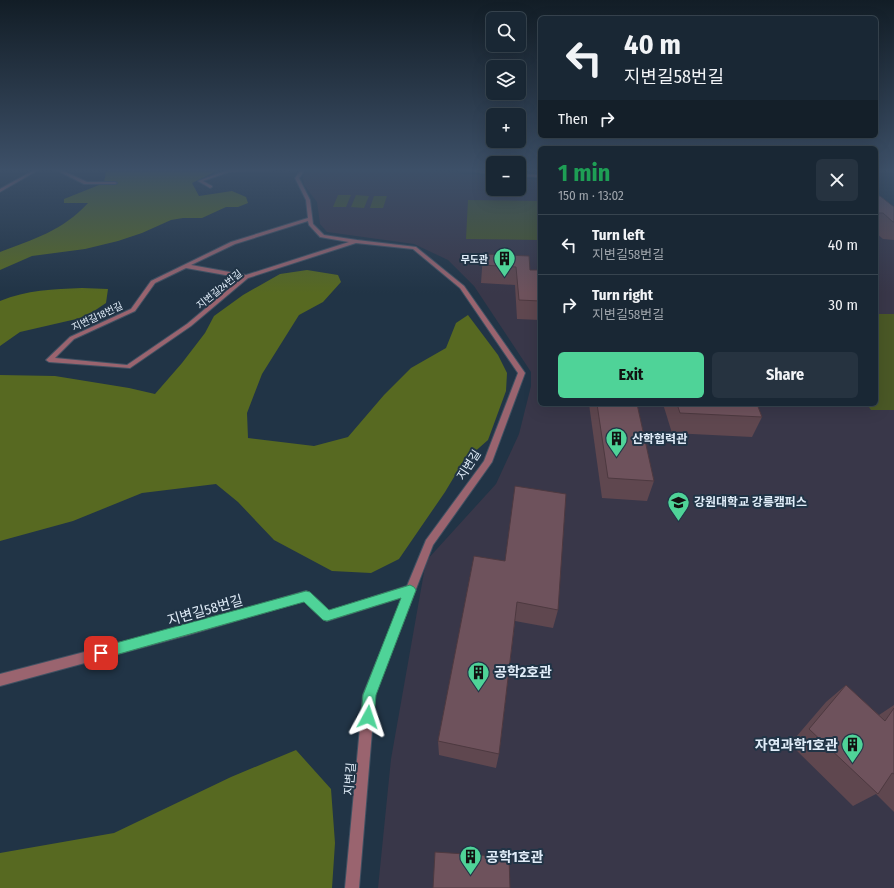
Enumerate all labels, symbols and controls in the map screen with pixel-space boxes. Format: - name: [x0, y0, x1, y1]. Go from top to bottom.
- map controls: [486, 12, 526, 196]
- button: search: [486, 12, 526, 52]
- text: 40 m: [624, 28, 681, 61]
- icon: left: [558, 32, 610, 84]
- button: layers: [486, 60, 526, 100]
- text: 지변길58번길: [624, 66, 724, 88]
- button: +: [486, 108, 526, 148]
- icon: right: [596, 108, 618, 130]
- text: Then: [558, 110, 588, 128]
- button: −: [486, 156, 526, 196]
- text: 1 min: [558, 159, 610, 187]
- button: close: [816, 159, 858, 201]
- text: 150 m · 13:02: [558, 188, 624, 203]
- text: Turn left: [592, 226, 645, 244]
- icon: left: [558, 234, 580, 256]
- text: 40 m: [828, 236, 858, 254]
- building icon: 무도관: [491, 246, 517, 279]
- text: 지변길58번길: [592, 247, 664, 262]
- place label: 무도관: [460, 254, 488, 266]
- street label: 지변길24번길: [194, 268, 245, 312]
- text: Turn right: [592, 286, 653, 304]
- icon: right: [558, 294, 580, 316]
- text: 30 m: [828, 296, 858, 314]
- street label: 지변길18번길: [70, 300, 125, 334]
- text: 지변길58번길: [592, 307, 664, 322]
- button: Exit: [558, 352, 704, 398]
- button: Share: [712, 352, 858, 398]
- building icon: 산학협력관: [604, 426, 630, 459]
- place label: 산학협력관: [632, 432, 687, 446]
- street label: 지변길: [454, 447, 484, 483]
- school or university icon: 강원대학교 강릉캠퍼스: [665, 489, 691, 522]
- place label: 강원대학교 강릉캠퍼스: [694, 495, 807, 509]
- street label: 지변길58번길: [165, 592, 245, 629]
- pin: [84, 636, 118, 670]
- icon: arrive: [90, 642, 112, 664]
- building icon: 공학2호관: [465, 659, 491, 692]
- place label: 공학2호관: [494, 664, 552, 681]
- position arrow: [347, 696, 389, 738]
- building icon: 자연과학1호관: [840, 732, 866, 765]
- place label: 자연과학1호관: [755, 737, 838, 754]
- street label: 지변길: [342, 762, 358, 796]
- building icon: 공학1호관: [457, 844, 483, 877]
- place label: 공학1호관: [486, 849, 544, 866]

